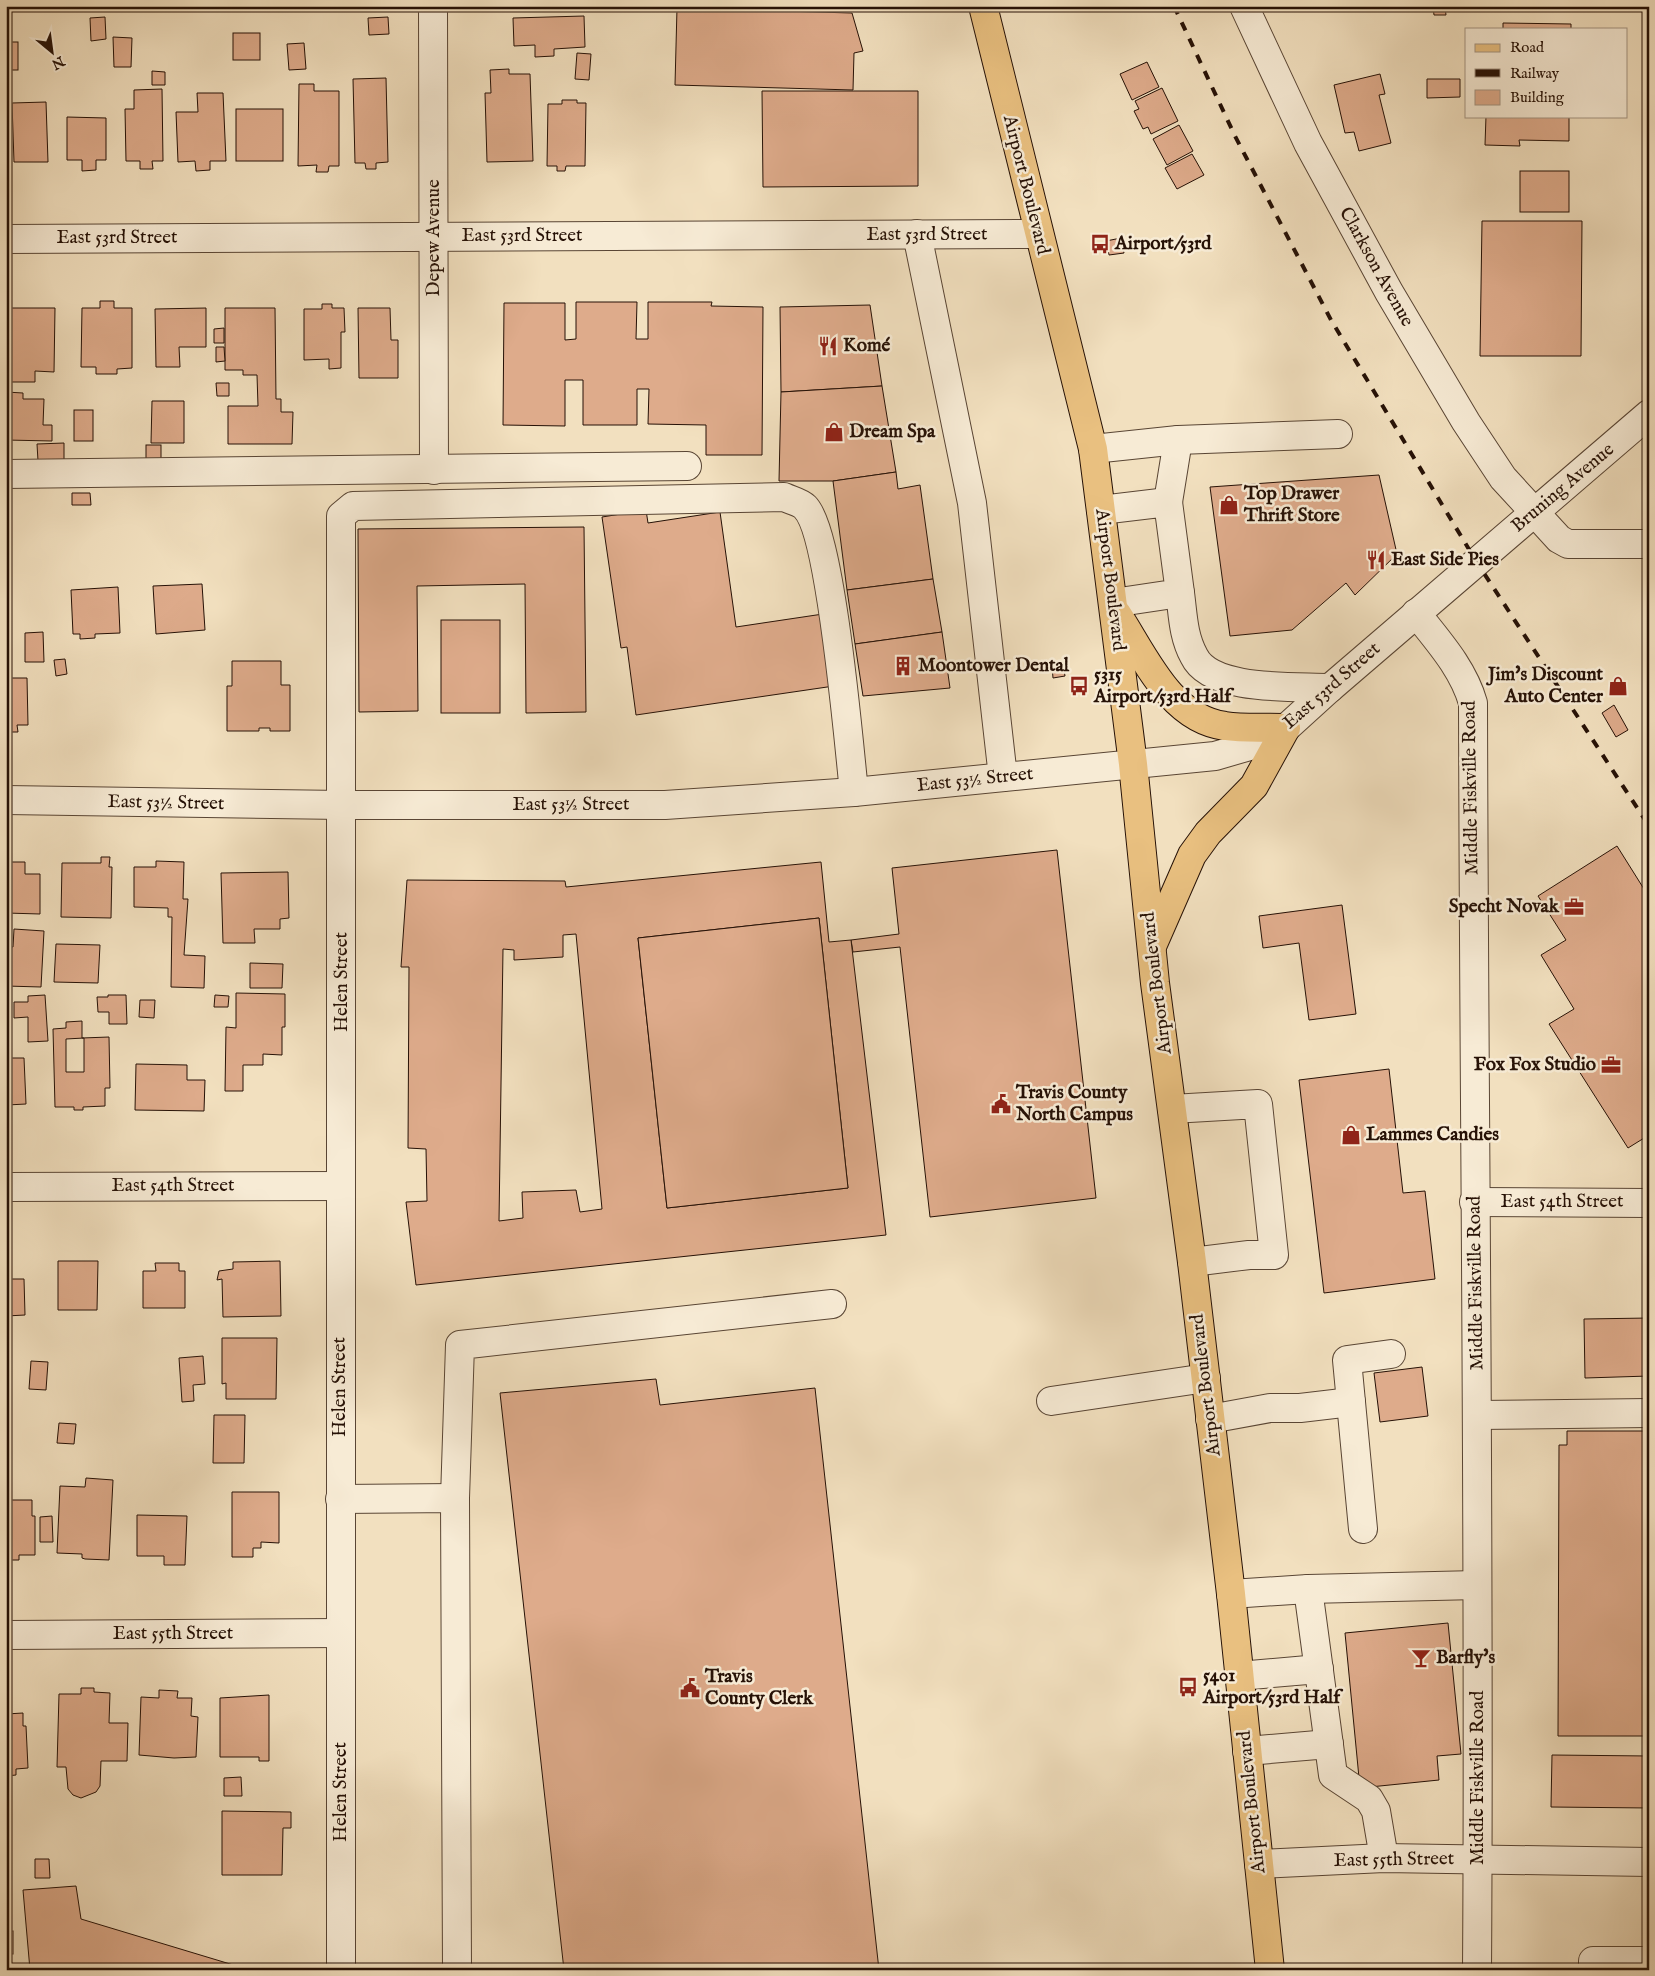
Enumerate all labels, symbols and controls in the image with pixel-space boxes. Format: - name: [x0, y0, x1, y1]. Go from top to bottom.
- north arrow: [28, 28, 78, 78]
- legend: [1465, 28, 1628, 118]
- text: Road: [1510, 38, 1545, 57]
- text: N: [48, 51, 68, 73]
- text: Railway: [1510, 64, 1560, 83]
- text: Building: [1510, 88, 1565, 107]
- street label: Airport Boulevard: [997, 112, 1055, 258]
- street label: Depew Avenue: [422, 179, 446, 297]
- street label: Clarkson Avenue: [1333, 203, 1419, 331]
- street label: East 53rd Street: [866, 223, 988, 247]
- street label: East 53rd Street: [461, 224, 583, 248]
- street label: East 53rd Street: [56, 226, 178, 250]
- place label: Airport/53rd: [1114, 232, 1212, 256]
- bus stop icon: Airport/53rd: [1089, 233, 1111, 255]
- place label: Komé: [843, 334, 891, 358]
- restaurant icon: Komé: [817, 335, 839, 357]
- place label: Dream Spa: [849, 420, 936, 444]
- shop icon: Dream Spa: [823, 421, 845, 443]
- street label: Bruning Avenue: [1507, 438, 1620, 538]
- place label: Top Drawer Thrift Store: [1243, 482, 1340, 528]
- shop icon: Top Drawer Thrift Store: [1218, 494, 1240, 516]
- street label: Airport Boulevard: [1089, 507, 1131, 653]
- place label: East Side Pies: [1391, 548, 1499, 572]
- restaurant icon: East Side Pies: [1365, 549, 1387, 571]
- street label: East 53rd Street: [1278, 637, 1386, 735]
- place label: Moontower Dental: [918, 654, 1070, 678]
- building icon: Moontower Dental: [892, 655, 914, 677]
- place label: 5315 Airport/53rd Half: [1093, 663, 1234, 709]
- place label: Jim's Discount Auto Center: [1485, 663, 1604, 709]
- bus stop icon: 5315 Airport/53rd Half: [1068, 675, 1090, 697]
- shop icon: Jim's Discount Auto Center: [1607, 675, 1629, 697]
- street label: Middle Fiskville Road: [1457, 700, 1485, 876]
- street label: East 53½ Street: [916, 762, 1035, 798]
- street label: East 53½ Street: [107, 790, 225, 816]
- street label: East 53½ Street: [513, 793, 630, 817]
- place label: Specht Novak: [1449, 895, 1560, 919]
- office icon: Specht Novak: [1563, 896, 1585, 918]
- street label: Airport Boulevard: [1136, 910, 1178, 1056]
- street label: Helen Street: [330, 931, 354, 1032]
- place label: Fox Fox Studio: [1474, 1053, 1596, 1077]
- office icon: Fox Fox Studio: [1600, 1054, 1622, 1076]
- place label: Travis County North Campus: [1015, 1081, 1133, 1127]
- public building icon: Travis County North Campus: [990, 1093, 1012, 1115]
- place label: Lammes Candies: [1366, 1123, 1499, 1147]
- shop icon: Lammes Candies: [1340, 1124, 1362, 1146]
- street label: East 54th Street: [112, 1174, 235, 1198]
- street label: East 54th Street: [1501, 1190, 1624, 1214]
- street label: Middle Fiskville Road: [1462, 1195, 1490, 1371]
- street label: Airport Boulevard: [1185, 1312, 1227, 1458]
- street label: Helen Street: [328, 1336, 352, 1437]
- street label: East 55th Street: [113, 1622, 234, 1646]
- place label: Barfly's: [1436, 1646, 1495, 1670]
- bar icon: Barfly's: [1410, 1647, 1432, 1669]
- place label: 5401 Airport/53rd Half: [1202, 1664, 1343, 1710]
- place label: Travis County Clerk: [704, 1665, 814, 1711]
- bus stop icon: 5401 Airport/53rd Half: [1177, 1676, 1199, 1698]
- public building icon: Travis County Clerk: [679, 1677, 701, 1699]
- street label: Middle Fiskville Road: [1466, 1690, 1490, 1865]
- street label: Airport Boulevard: [1232, 1729, 1272, 1875]
- street label: Helen Street: [329, 1741, 353, 1842]
- street label: East 55th Street: [1334, 1847, 1455, 1873]

